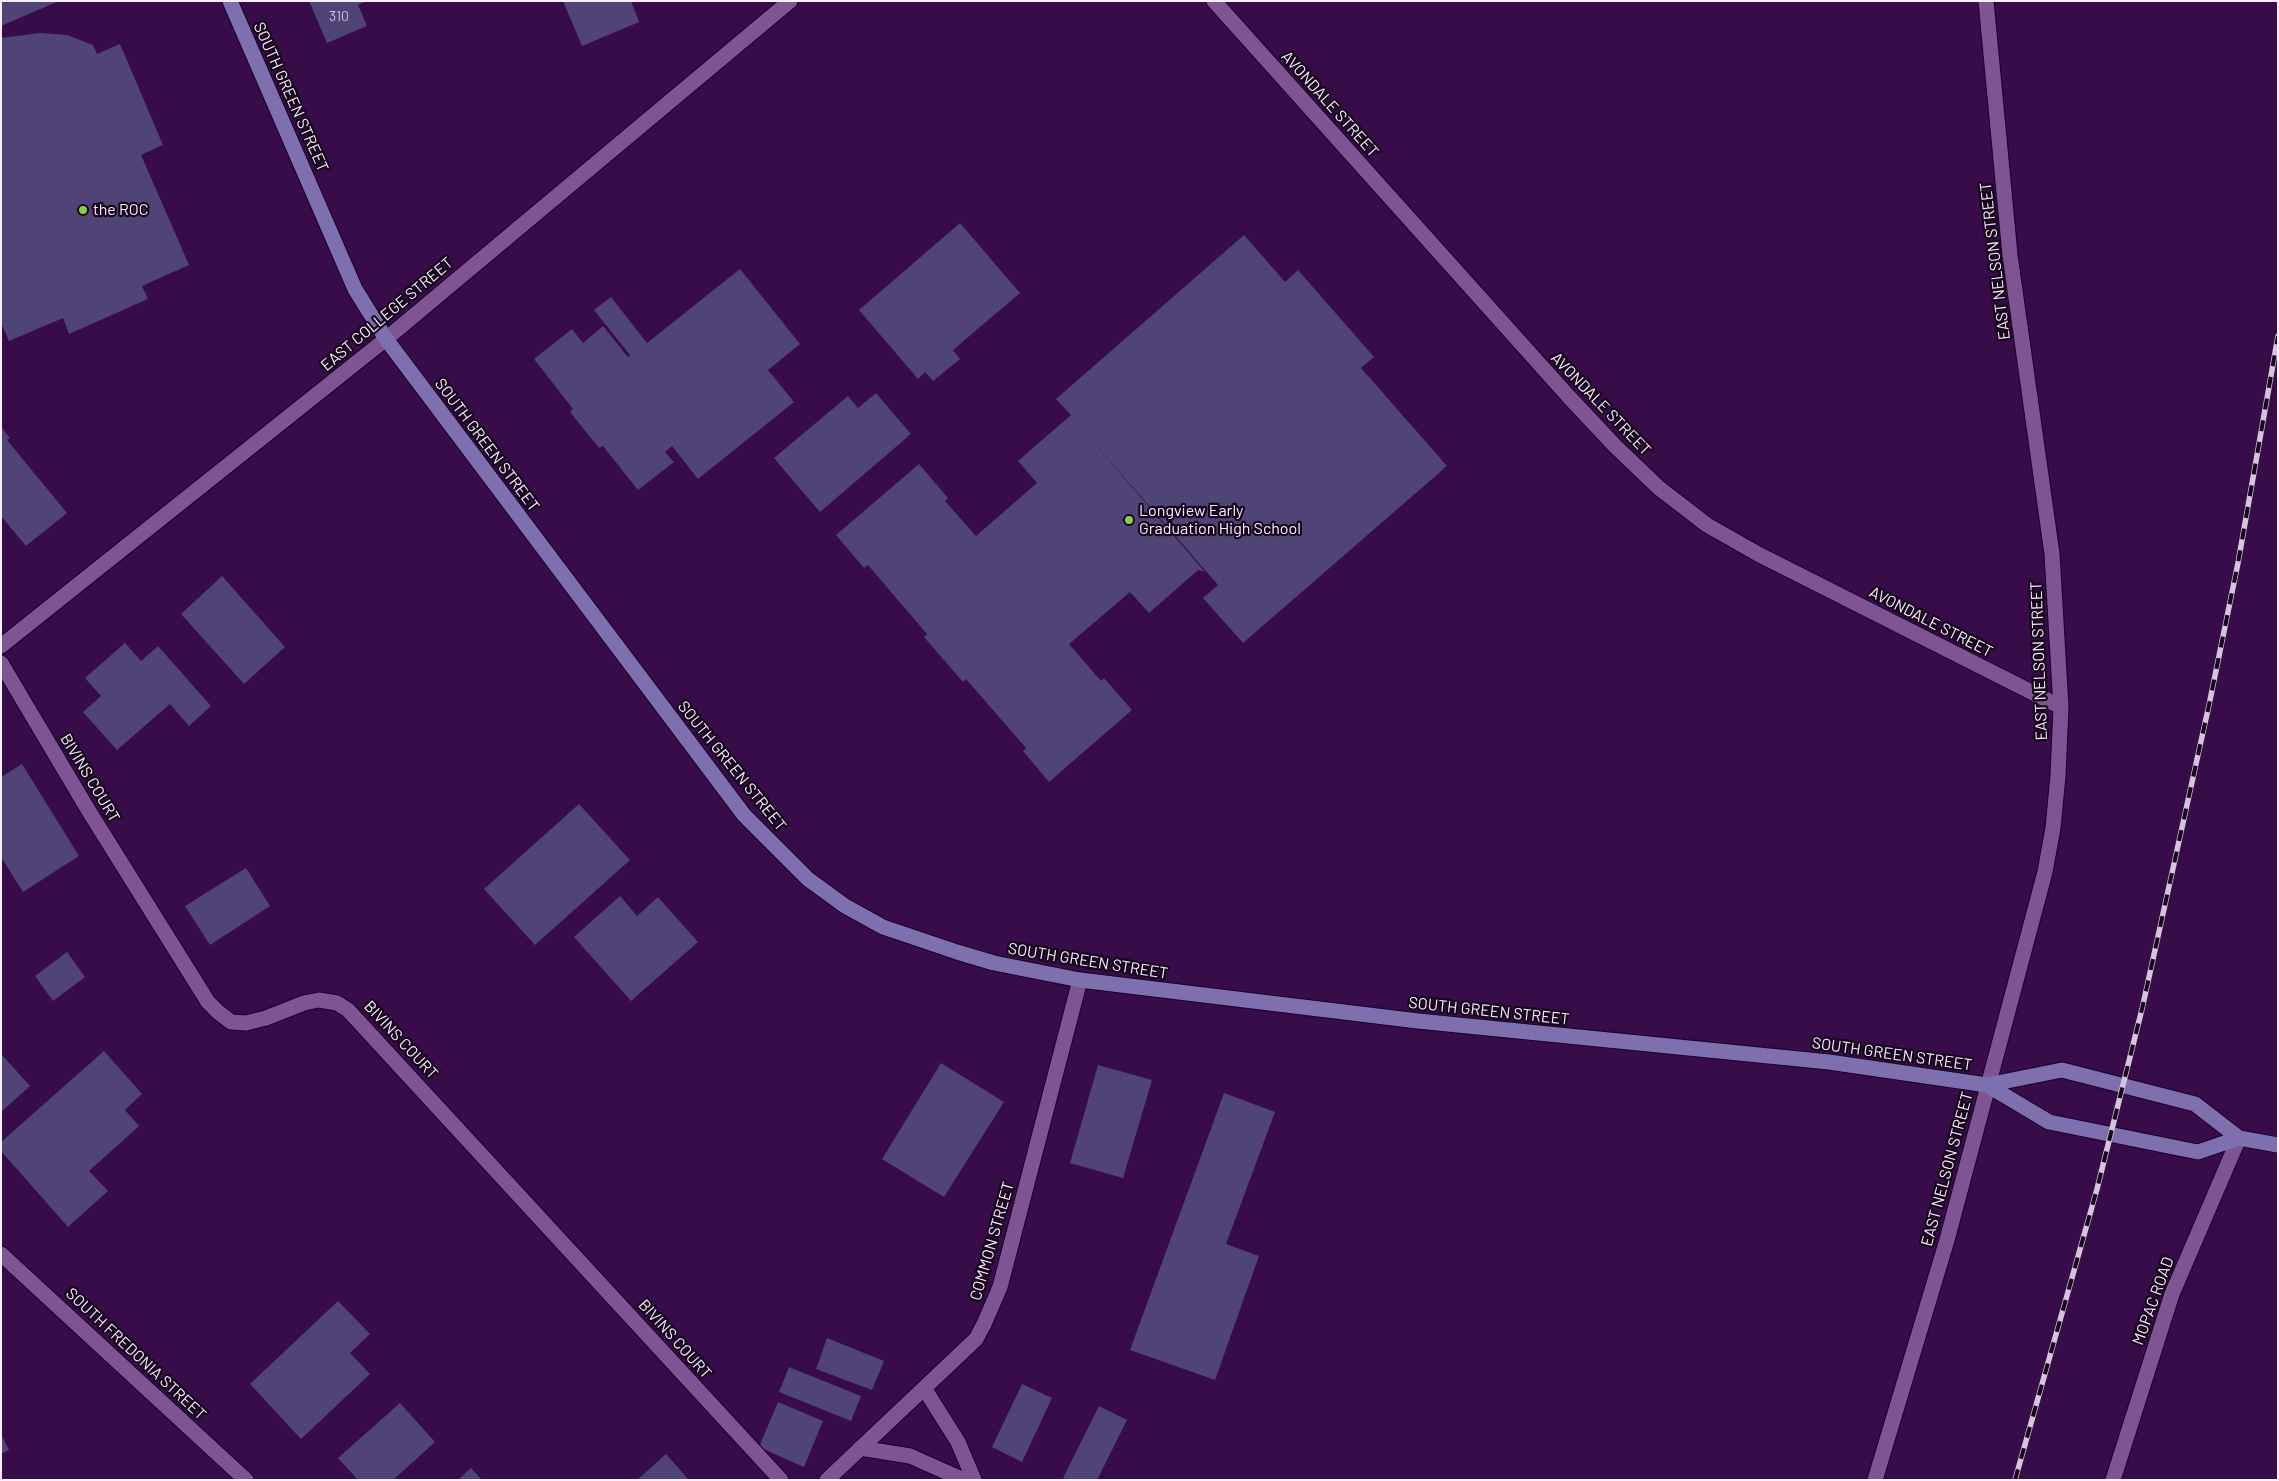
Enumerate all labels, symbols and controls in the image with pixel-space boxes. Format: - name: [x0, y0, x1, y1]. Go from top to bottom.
- house number: 310: [329, 8, 349, 24]
- street label: SOUTH GREEN STREET: [249, 19, 333, 175]
- street label: AVONDALE STREET: [1277, 47, 1383, 161]
- street label: EAST NELSON STREET: [1976, 181, 2014, 341]
- place label: the ROC: [93, 200, 149, 220]
- marker: the ROC: [77, 204, 89, 216]
- street label: EAST COLLEGE STREET: [317, 253, 457, 375]
- street label: AVONDALE STREET: [1547, 348, 1655, 460]
- street label: SOUTH GREEN STREET: [431, 375, 543, 515]
- place label: Longview Early Graduation High School: [1139, 501, 1301, 539]
- marker: Longview Early Graduation High School: [1123, 514, 1135, 526]
- street label: EAST NELSON STREET: [2027, 581, 2051, 741]
- street label: AVONDALE STREET: [1866, 583, 1996, 661]
- street label: SOUTH GREEN STREET: [674, 697, 790, 835]
- street label: BIVINS COURT: [56, 730, 124, 826]
- street label: SOUTH GREEN STREET: [1007, 939, 1169, 983]
- street label: SOUTH GREEN STREET: [1408, 993, 1570, 1029]
- street label: BIVINS COURT: [360, 997, 442, 1083]
- street label: SOUTH GREEN STREET: [1811, 1033, 1973, 1075]
- street label: EAST NELSON STREET: [1917, 1090, 1977, 1248]
- street label: COMMON STREET: [966, 1179, 1018, 1303]
- street label: MOPAC ROAD: [2128, 1254, 2178, 1348]
- street label: SOUTH FREDONIA STREET: [62, 1284, 210, 1424]
- street label: BIVINS COURT: [634, 1295, 716, 1383]

